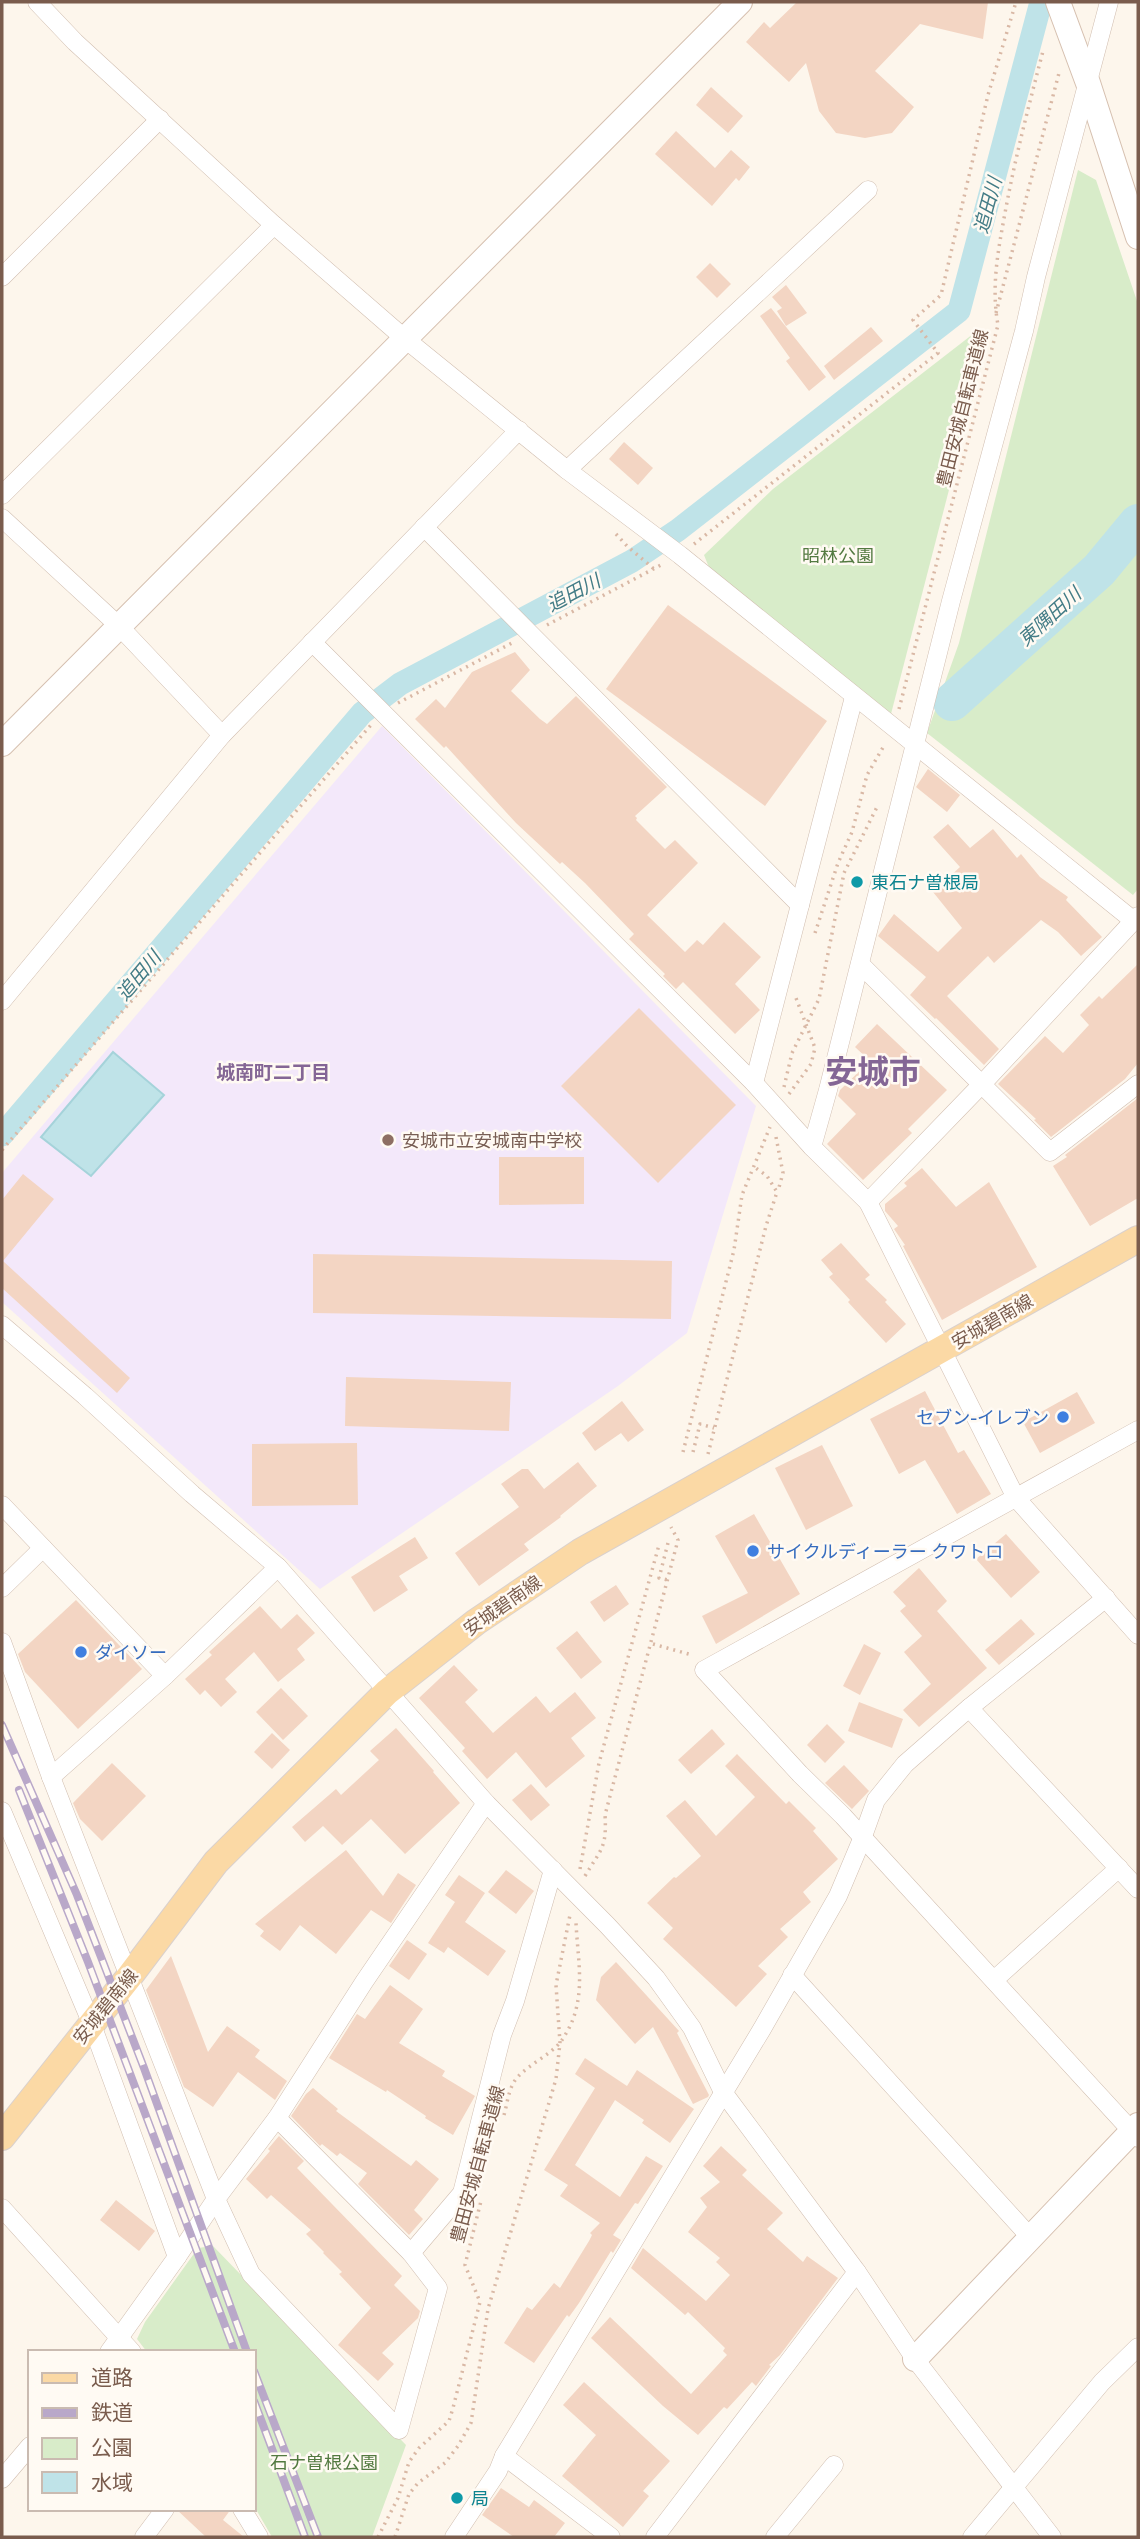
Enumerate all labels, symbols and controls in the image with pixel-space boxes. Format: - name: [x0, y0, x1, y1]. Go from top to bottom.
- water label: 追田川: [969, 173, 1006, 236]
- street label: 豊田安城自転車道線: [932, 327, 992, 489]
- park label: 昭林公園: [802, 544, 874, 566]
- water label: 追田川: [542, 568, 605, 616]
- water label: 東隅田川: [1013, 581, 1086, 650]
- place label: 東石ナ曽根局: [871, 871, 979, 893]
- marker: 東石ナ曽根局: [849, 874, 865, 890]
- water label: 追田川: [111, 944, 166, 1004]
- district label: 安城市: [825, 1052, 921, 1090]
- district label: 城南町二丁目: [216, 1060, 330, 1083]
- place label: 安城市立安城南中学校: [402, 1129, 582, 1151]
- marker: 安城市立安城南中学校: [380, 1132, 396, 1148]
- street label: 安城碧南線: [948, 1289, 1036, 1353]
- place label: セブン-イレブン: [916, 1406, 1049, 1428]
- marker: セブン-イレブン: [1055, 1409, 1071, 1425]
- place label: サイクルディーラー クワトロ: [767, 1540, 1003, 1562]
- marker: サイクルディーラー クワトロ: [745, 1543, 761, 1559]
- street label: 安城碧南線: [459, 1570, 545, 1640]
- place label: ダイソー: [95, 1641, 167, 1663]
- marker: ダイソー: [73, 1644, 89, 1660]
- street label: 安城碧南線: [68, 1964, 142, 2048]
- street label: 豊田安城自転車道線: [445, 2083, 509, 2245]
- legend: [28, 2350, 256, 2511]
- text: 道路: [91, 2364, 133, 2390]
- text: 鉄道: [91, 2399, 133, 2425]
- text: 公園: [91, 2434, 133, 2460]
- park label: 石ナ曽根公園: [270, 2451, 378, 2473]
- text: 水域: [91, 2469, 133, 2495]
- place label: 局: [471, 2487, 489, 2509]
- marker: 局: [449, 2490, 465, 2506]

